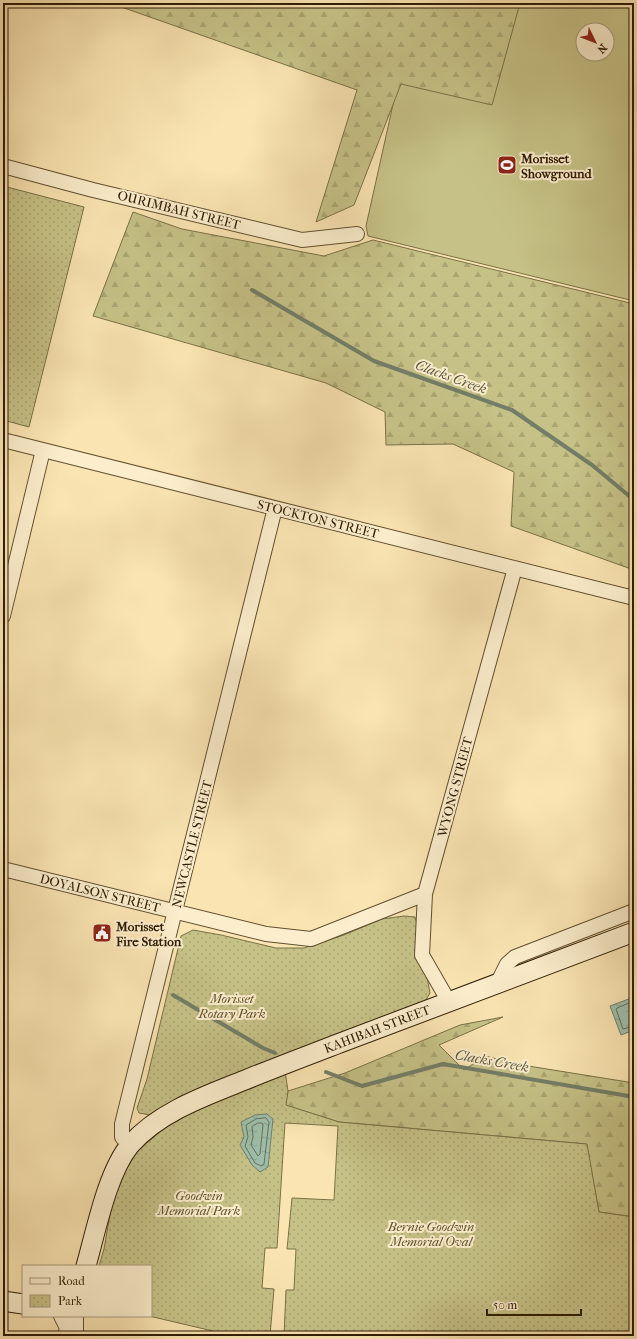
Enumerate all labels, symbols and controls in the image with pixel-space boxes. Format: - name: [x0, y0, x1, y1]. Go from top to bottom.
- north arrow: [575, 22, 615, 62]
- text: N: [594, 41, 610, 56]
- place label: Morisset Showground: [520, 151, 593, 182]
- sports icon: Morisset Showground: [496, 154, 518, 176]
- street label: OURIMBAH STREET: [116, 187, 242, 233]
- water label: Clacks Creek: [413, 356, 489, 398]
- street label: STOCKTON STREET: [256, 497, 381, 541]
- street label: WYONG STREET: [434, 735, 476, 840]
- street label: NEWCASTLE STREET: [169, 778, 215, 909]
- street label: DOYALSON STREET: [38, 871, 162, 915]
- place label: Morisset Fire Station: [115, 919, 182, 949]
- public building icon: Morisset Fire Station: [91, 922, 113, 944]
- park label: Morisset Rotary Park: [197, 991, 266, 1021]
- street label: KAHIBAH STREET: [322, 1002, 433, 1056]
- water label: Clacks Creek: [454, 1046, 530, 1076]
- park label: Goodwin Memorial Park: [157, 1188, 240, 1218]
- park label: Bernie Goodwin Memorial Oval: [387, 1219, 474, 1249]
- legend: [22, 1265, 152, 1317]
- text: Road: [58, 1274, 85, 1288]
- scale bar: [487, 1291, 581, 1317]
- text: Park: [58, 1294, 83, 1308]
- text: 50 m: [493, 1298, 517, 1312]

